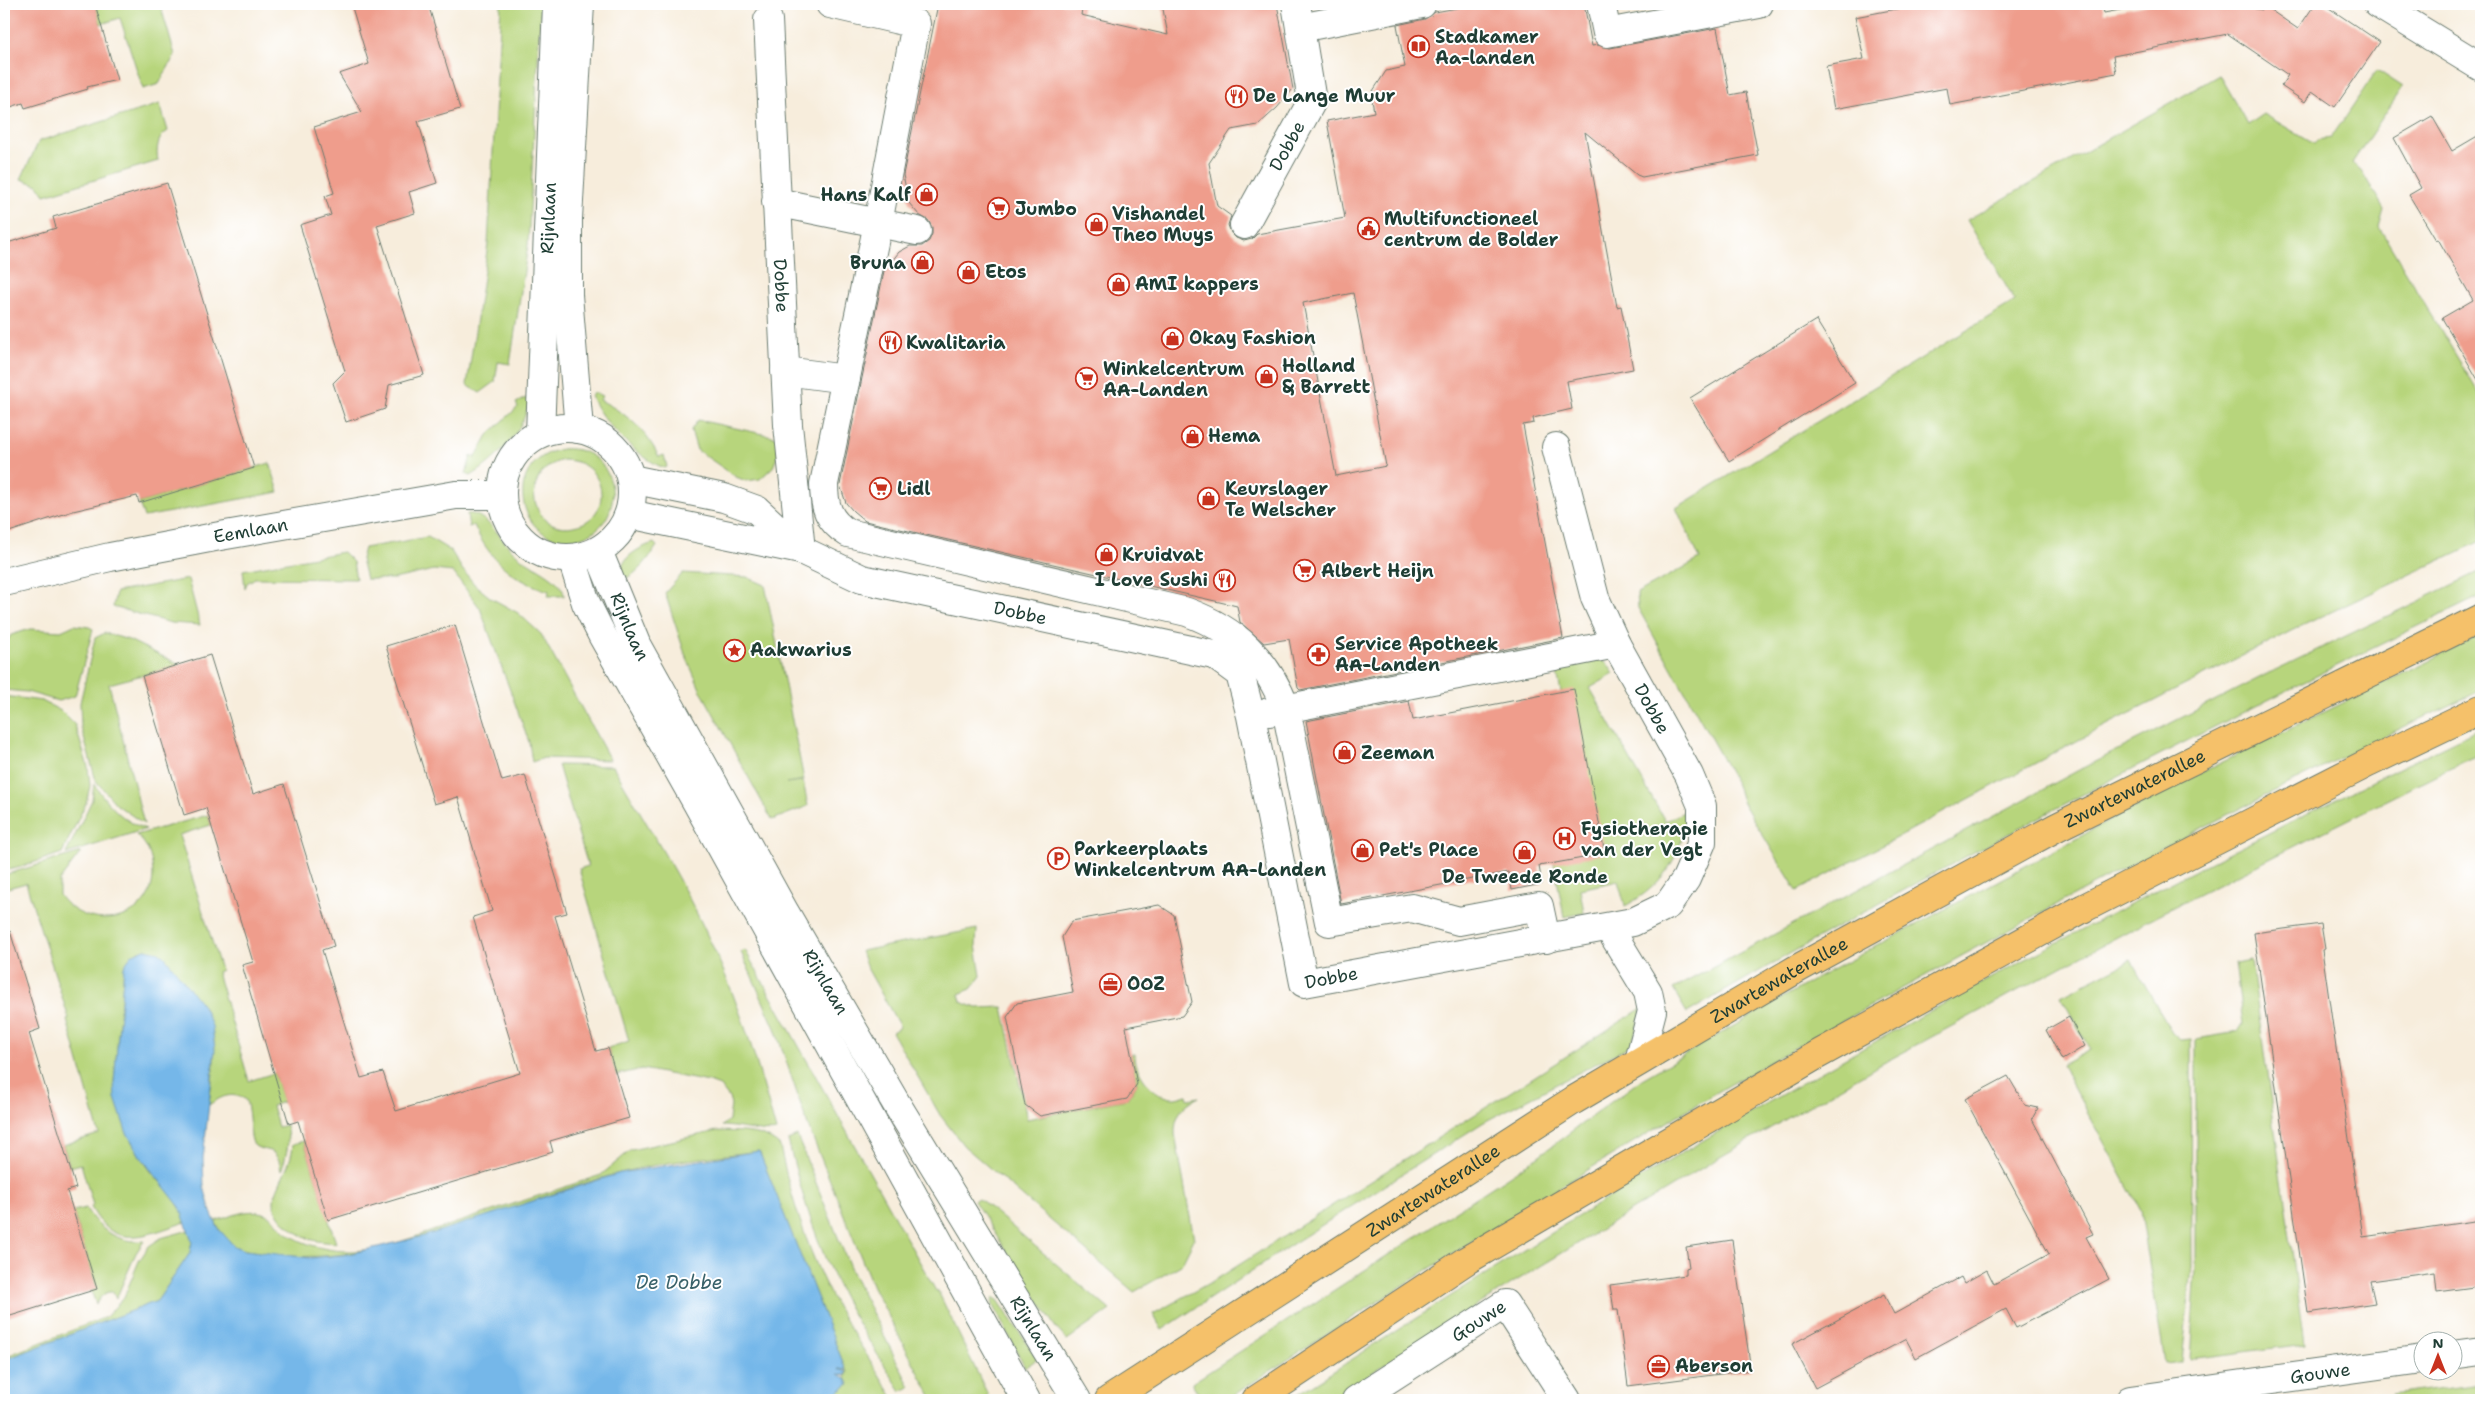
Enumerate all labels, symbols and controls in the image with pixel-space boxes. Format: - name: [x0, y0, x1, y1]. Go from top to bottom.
- place label: Stadkamer Aa-landen: [1435, 25, 1539, 70]
- library icon: Stadkamer Aa-landen: [1407, 35, 1431, 59]
- restaurant icon: De Lange Muur: [1225, 84, 1249, 108]
- place label: De Lange Muur: [1253, 84, 1396, 108]
- street label: Dobbe: [1264, 117, 1311, 175]
- street label: Rijnlaan: [535, 182, 562, 255]
- place label: Hans Kalf: [821, 183, 912, 207]
- shop icon: Hans Kalf: [915, 183, 939, 207]
- supermarket icon: Jumbo: [987, 197, 1011, 221]
- place label: Jumbo: [1015, 197, 1077, 221]
- place label: Vishandel Theo Muys: [1112, 202, 1214, 247]
- place label: Multifunctioneel centrum de Bolder: [1384, 207, 1559, 252]
- shop icon: Vishandel Theo Muys: [1084, 212, 1108, 236]
- public building icon: Multifunctioneel centrum de Bolder: [1356, 217, 1380, 241]
- place label: Bruna: [850, 251, 907, 275]
- shop icon: Bruna: [910, 251, 934, 275]
- street label: Dobbe: [768, 258, 794, 313]
- shop icon: Etos: [957, 260, 981, 284]
- place label: Etos: [985, 260, 1027, 284]
- shop icon: AMI kappers: [1107, 272, 1131, 296]
- place label: AMI kappers: [1135, 272, 1259, 296]
- shop icon: Okay Fashion: [1161, 326, 1185, 350]
- place label: Okay Fashion: [1189, 326, 1316, 350]
- restaurant icon: Kwalitaria: [878, 331, 902, 355]
- place label: Kwalitaria: [906, 331, 1006, 355]
- place label: Holland & Barrett: [1282, 354, 1370, 399]
- place label: Winkelcentrum AA-Landen: [1103, 357, 1245, 402]
- shop icon: Holland & Barrett: [1254, 364, 1278, 388]
- supermarket icon: Winkelcentrum AA-Landen: [1075, 367, 1099, 391]
- shop icon: Hema: [1180, 424, 1204, 448]
- place label: Hema: [1208, 424, 1261, 448]
- supermarket icon: Lidl: [869, 477, 893, 501]
- place label: Lidl: [897, 477, 930, 501]
- place label: Keurslager Te Welscher: [1225, 477, 1337, 522]
- shop icon: Keurslager Te Welscher: [1197, 487, 1221, 511]
- street label: Eemlaan: [211, 512, 290, 549]
- shop icon: Kruidvat: [1094, 543, 1118, 567]
- place label: Kruidvat: [1122, 543, 1204, 567]
- supermarket icon: Albert Heijn: [1293, 559, 1317, 583]
- place label: Albert Heijn: [1321, 559, 1434, 583]
- place label: I Love Sushi: [1095, 568, 1208, 592]
- restaurant icon: I Love Sushi: [1212, 568, 1236, 592]
- street label: Rijnlaan: [604, 589, 655, 665]
- street label: Dobbe: [991, 596, 1049, 631]
- place label: Service Apotheek AA-Landen: [1335, 632, 1499, 677]
- place icon: Aakwarius: [722, 638, 746, 662]
- place label: Aakwarius: [750, 638, 852, 662]
- pharmacy icon: Service Apotheek AA-Landen: [1307, 642, 1331, 666]
- street label: Dobbe: [1628, 680, 1676, 738]
- shop icon: Zeeman: [1333, 741, 1357, 765]
- place label: Zeeman: [1361, 741, 1434, 765]
- street label: Zwartewaterallee: [2060, 744, 2210, 834]
- place label: Fysiotherapie van der Vegt: [1581, 817, 1708, 862]
- hospital icon: Fysiotherapie van der Vegt: [1553, 827, 1577, 851]
- place label: Parkeerplaats Winkelcentrum AA-Landen: [1074, 837, 1326, 882]
- shop icon: Pet's Place: [1351, 838, 1375, 862]
- place label: Pet's Place: [1379, 838, 1479, 862]
- shop icon: De Tweede Ronde: [1513, 840, 1537, 864]
- parking icon: Parkeerplaats Winkelcentrum AA-Landen: [1046, 847, 1070, 871]
- place label: De Tweede Ronde: [1442, 865, 1608, 889]
- street label: Zwartewaterallee: [1706, 931, 1852, 1029]
- street label: Rijnlaan: [797, 945, 854, 1019]
- street label: Dobbe: [1303, 961, 1360, 995]
- office icon: OOZ: [1099, 972, 1123, 996]
- place label: OOZ: [1127, 972, 1165, 996]
- street label: Zwartewaterallee: [1362, 1139, 1505, 1243]
- water label: De Dobbe: [636, 1270, 722, 1295]
- street label: Rijnlaan: [1004, 1291, 1062, 1365]
- street label: Gouwe: [1447, 1294, 1511, 1347]
- north arrow: [2412, 1332, 2462, 1382]
- text: N: [2432, 1334, 2444, 1352]
- office icon: Aberson: [1647, 1354, 1671, 1378]
- place label: Aberson: [1675, 1354, 1753, 1378]
- street label: Gouwe: [2288, 1357, 2352, 1389]

